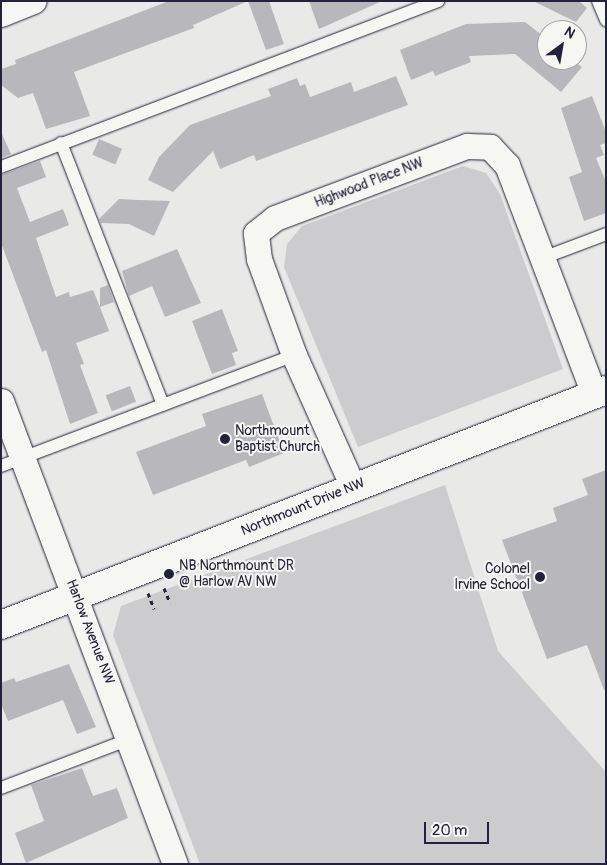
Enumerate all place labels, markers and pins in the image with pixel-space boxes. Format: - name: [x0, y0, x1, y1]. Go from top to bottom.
- place label: Northmount Baptist Church: [235, 423, 320, 456]
- marker: Northmount Baptist Church: [219, 433, 231, 445]
- place label: NB Northmount DR @ Harlow AV NW: [179, 558, 294, 590]
- place label: Colonel Irvine School: [454, 561, 530, 594]
- marker: NB Northmount DR @ Harlow AV NW: [163, 568, 175, 580]
- marker: Colonel Irvine School: [534, 571, 546, 583]

